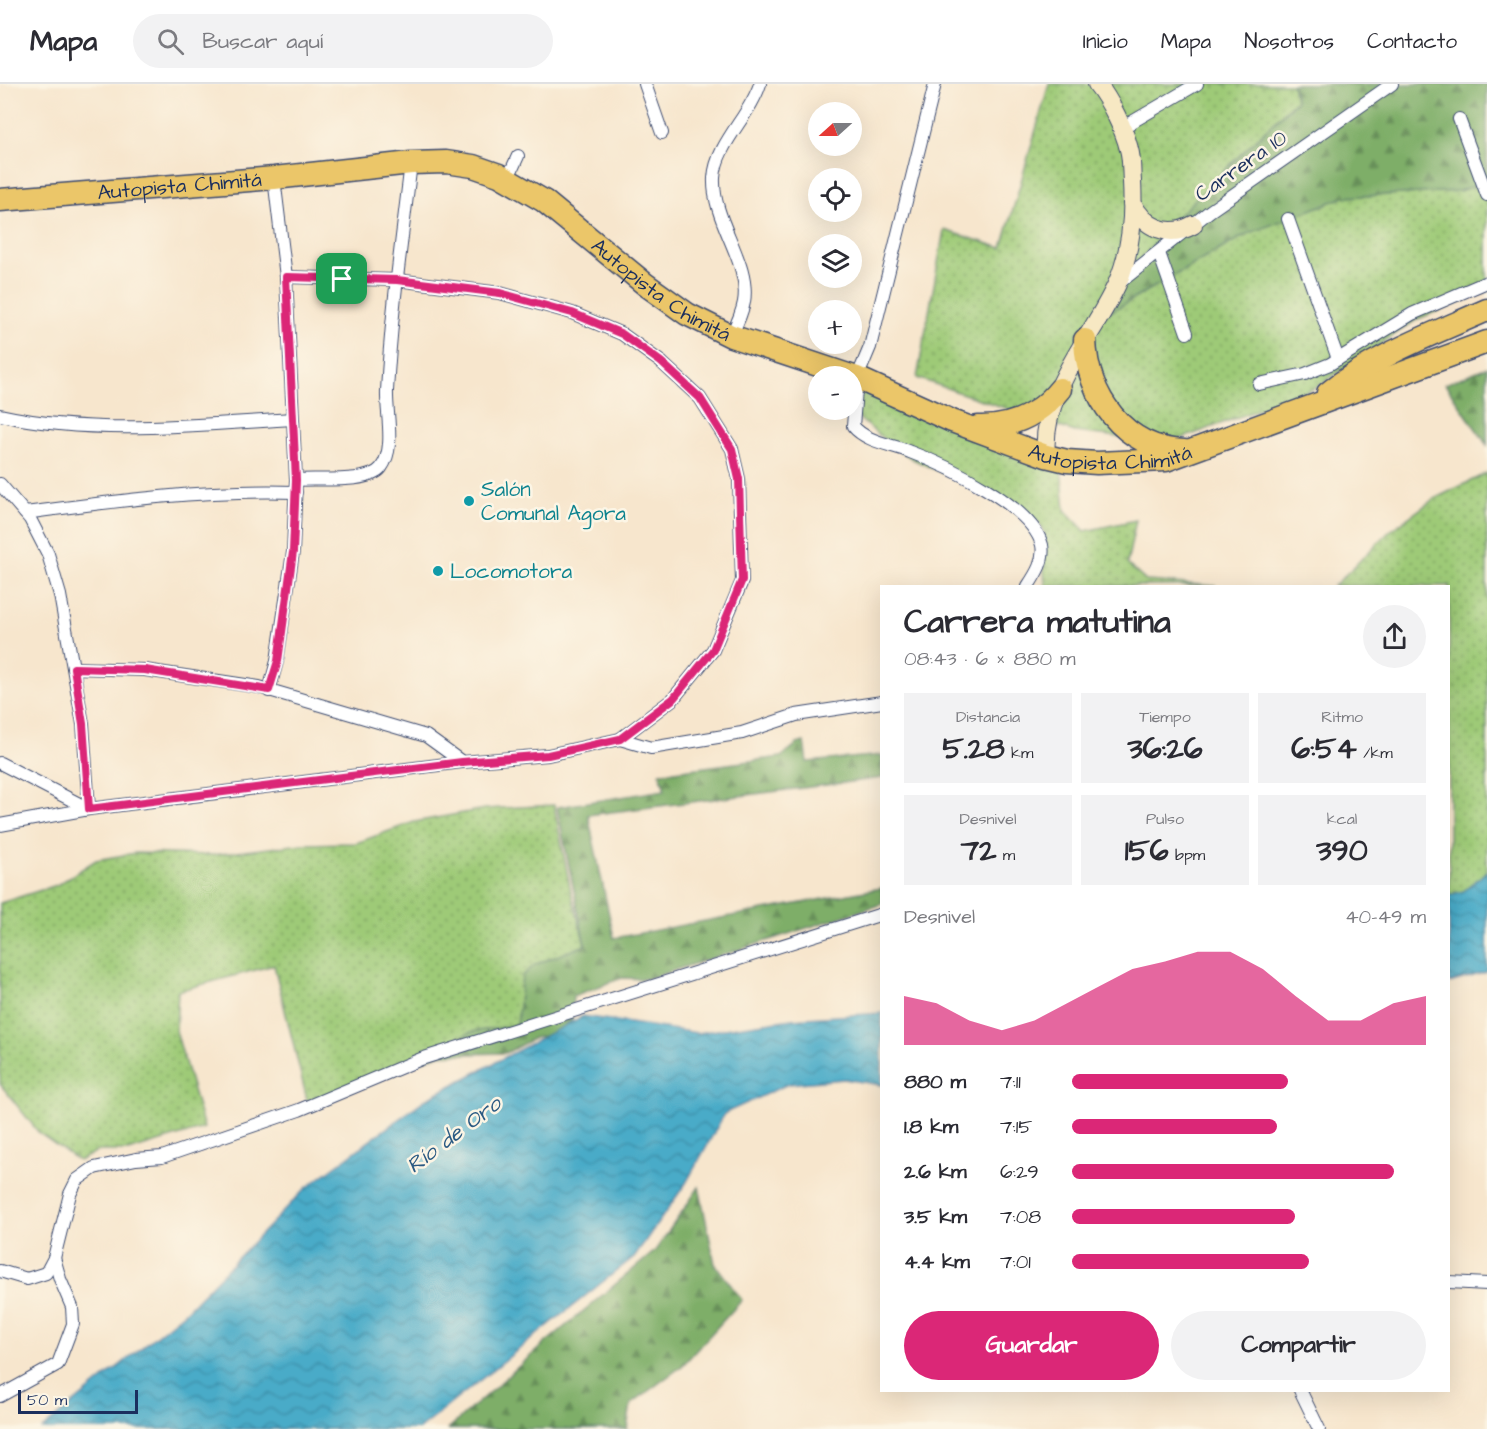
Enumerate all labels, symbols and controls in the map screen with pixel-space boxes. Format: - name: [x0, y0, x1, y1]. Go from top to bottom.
- search box: [133, 14, 553, 68]
- text: Mapa: [30, 22, 97, 61]
- icon: search: [154, 25, 187, 58]
- text: Buscar aquí: [202, 26, 323, 57]
- text: Inicio: [1083, 27, 1128, 56]
- text: Mapa: [1161, 27, 1211, 56]
- text: Nosotros: [1244, 27, 1334, 56]
- text: Contacto: [1367, 27, 1457, 56]
- north arrow: [808, 102, 862, 156]
- map controls: [808, 102, 862, 420]
- street label: Carrera 10: [1189, 124, 1293, 208]
- street label: Autopista Chimitá: [96, 165, 263, 207]
- button: locate: [808, 168, 862, 222]
- street label: Autopista Chimitá: [585, 231, 736, 348]
- button: layers: [808, 234, 862, 288]
- pin: [316, 253, 367, 304]
- icon: arrive: [325, 262, 358, 295]
- button: +: [808, 300, 862, 354]
- button: −: [808, 366, 862, 420]
- street label: Autopista Chimitá: [1024, 436, 1196, 478]
- place label: Salón Comunal Agora: [481, 475, 626, 530]
- marker: Salón Comunal Agora: [462, 494, 476, 508]
- place label: Locomotora: [450, 557, 573, 586]
- marker: Locomotora: [431, 564, 445, 578]
- text: Carrera matutina: [904, 599, 1171, 645]
- button: share: [1363, 605, 1426, 668]
- text: 08:43 · 6 × 880 m: [904, 645, 1076, 673]
- text: Distancia: [956, 706, 1020, 728]
- text: Tiempo: [1139, 706, 1191, 728]
- text: Ritmo: [1321, 706, 1363, 728]
- text: 5.28: [943, 728, 1005, 770]
- text: 36:26: [1127, 728, 1203, 770]
- text: 6:54: [1291, 728, 1357, 770]
- text: km: [1005, 742, 1033, 764]
- text: /km: [1357, 742, 1393, 764]
- text: Desnivel: [960, 808, 1016, 830]
- text: Pulso: [1146, 808, 1184, 830]
- text: kcal: [1327, 808, 1357, 830]
- text: 72: [961, 830, 996, 872]
- text: 156: [1125, 830, 1169, 872]
- text: 390: [1316, 830, 1368, 872]
- text: m: [996, 844, 1015, 866]
- text: bpm: [1169, 844, 1205, 866]
- text: Desnivel: [904, 903, 975, 931]
- text: 40–49 m: [1345, 903, 1426, 931]
- text: 880 m: [904, 1068, 966, 1096]
- text: 7:11: [1000, 1068, 1021, 1096]
- water label: Río de Oro: [400, 1088, 509, 1181]
- text: 1.8 km: [904, 1113, 958, 1141]
- text: 7:15: [1000, 1113, 1032, 1141]
- text: 2.6 km: [904, 1158, 967, 1186]
- text: 6:29: [1000, 1158, 1039, 1186]
- text: 3.5 km: [904, 1203, 967, 1231]
- text: 7:08: [1000, 1203, 1041, 1231]
- text: 4.4 km: [904, 1248, 970, 1276]
- text: 7:01: [1000, 1248, 1031, 1276]
- button: Guardar: [904, 1311, 1159, 1380]
- button: Compartir: [1171, 1311, 1426, 1380]
- scale bar: [18, 1387, 138, 1414]
- text: 50 m: [27, 1389, 67, 1411]

